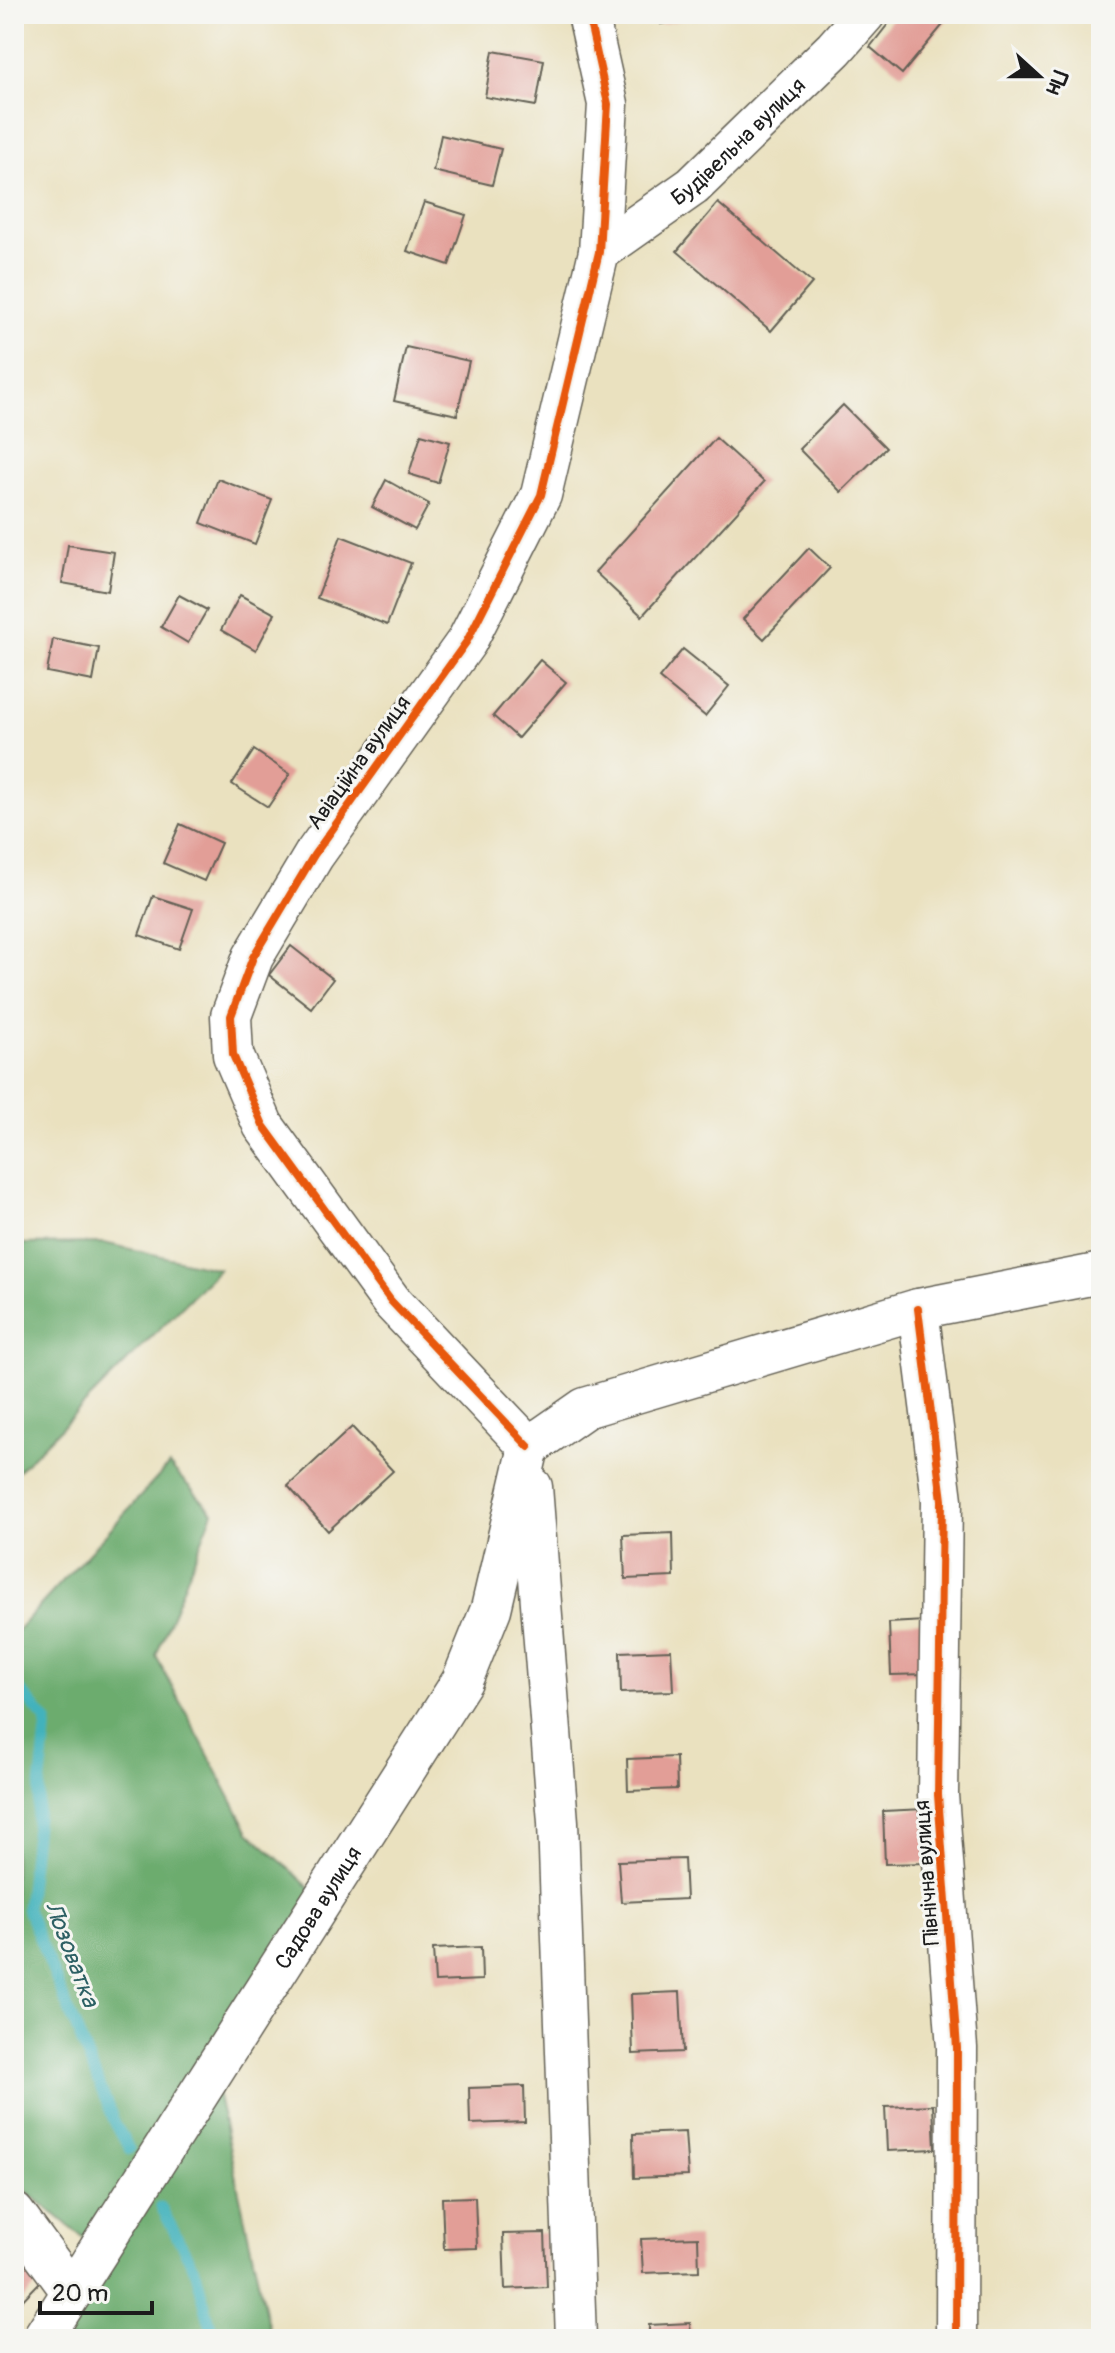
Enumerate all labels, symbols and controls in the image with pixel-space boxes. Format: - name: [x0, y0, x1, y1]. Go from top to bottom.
- north arrow: [999, 36, 1079, 116]
- text: Пн: [1039, 67, 1074, 99]
- street label: Будівельна вулиця: [666, 72, 811, 212]
- street label: Авіаційна вулиця: [301, 690, 417, 835]
- street label: Північна вулиця: [908, 1799, 946, 1947]
- street label: Садова вулиця: [269, 1841, 368, 1975]
- water label: Лозоватка: [38, 1898, 105, 2013]
- scale bar: [40, 2265, 152, 2315]
- text: 20 m: [52, 2279, 108, 2308]

